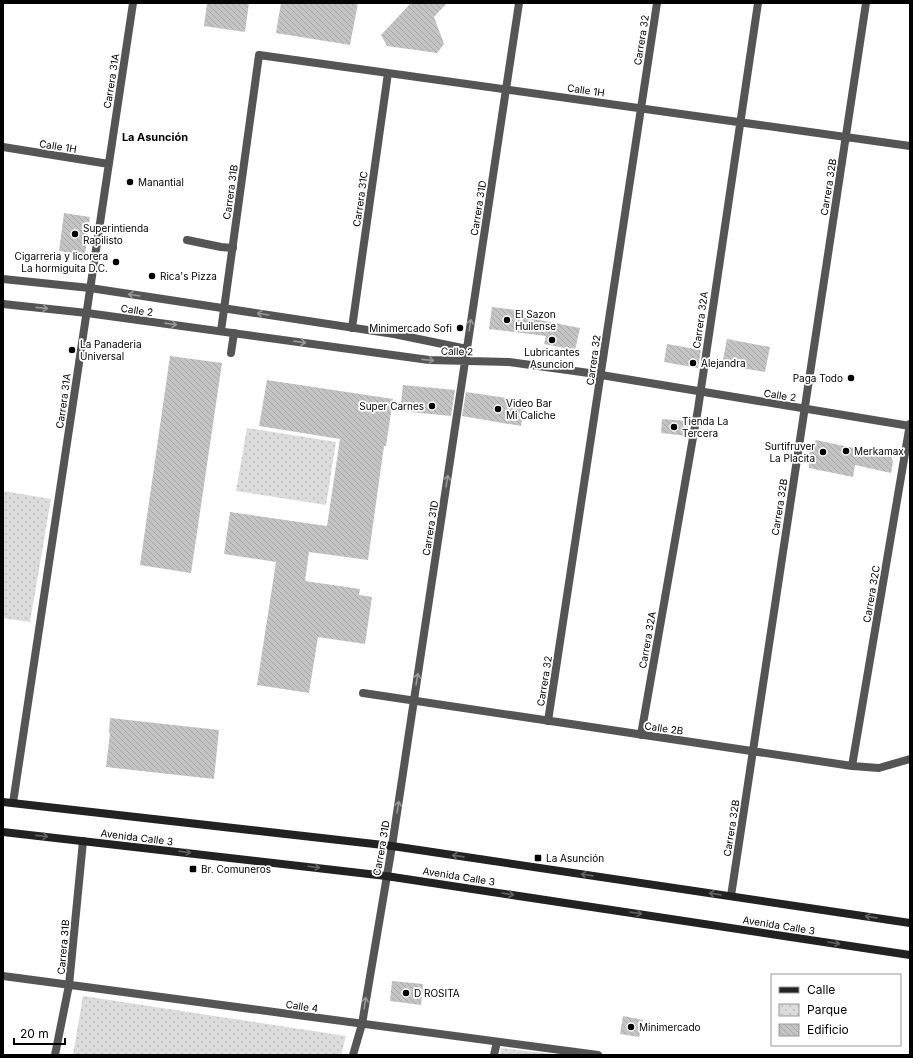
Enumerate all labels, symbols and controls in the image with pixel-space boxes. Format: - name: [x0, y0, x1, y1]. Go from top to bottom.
- street label: Carrera 32: [631, 14, 651, 66]
- street label: Carrera 31A: [101, 53, 121, 109]
- street label: Calle 1H: [566, 81, 606, 99]
- district label: La Asunción: [122, 130, 188, 144]
- street label: Calle 1H: [38, 137, 78, 155]
- street label: Carrera 32B: [818, 158, 838, 216]
- street label: Carrera 31B: [220, 164, 240, 220]
- street label: Carrera 31C: [350, 170, 370, 228]
- place label: Manantial: [138, 176, 184, 188]
- marker: Manantial: [125, 177, 135, 187]
- street label: Carrera 31D: [468, 179, 488, 237]
- place label: Superintienda Rapilisto: [83, 222, 149, 246]
- marker: Superintienda Rapilisto: [70, 229, 80, 239]
- place label: Cigarreria y licorera La hormiguita D.C.: [15, 250, 108, 274]
- marker: Cigarreria y licorera La hormiguita D.C.: [111, 257, 121, 267]
- place label: Rica's Pizza: [160, 270, 217, 282]
- marker: Rica's Pizza: [147, 271, 157, 281]
- one-way arrow: [128, 291, 141, 299]
- street label: Carrera 32A: [690, 291, 710, 349]
- street label: Calle 2: [120, 302, 154, 318]
- one-way arrow: [35, 304, 48, 312]
- place label: El Sazon Huilense: [515, 308, 556, 332]
- one-way arrow: [256, 310, 269, 318]
- marker: El Sazon Huilense: [502, 315, 512, 325]
- one-way arrow: [466, 319, 474, 332]
- one-way arrow: [164, 320, 177, 328]
- place label: Minimercado Sofi: [369, 322, 452, 334]
- marker: Minimercado Sofi: [455, 323, 465, 333]
- street label: Carrera 32: [584, 334, 602, 386]
- marker: Lubricantes Asuncion: [547, 335, 557, 345]
- place label: La Panaderia Universal: [80, 338, 142, 362]
- one-way arrow: [293, 338, 306, 346]
- marker: La Panaderia Universal: [67, 345, 77, 355]
- street label: Calle 2: [441, 345, 473, 357]
- place label: Lubricantes Asuncion: [524, 346, 580, 370]
- one-way arrow: [421, 356, 434, 364]
- place label: Alejandra: [701, 357, 746, 369]
- marker: Alejandra: [688, 358, 698, 368]
- place label: Paga Todo: [793, 372, 843, 384]
- street label: Carrera 31A: [53, 373, 73, 429]
- marker: Paga Todo: [846, 373, 856, 383]
- street label: Calle 2: [763, 387, 797, 403]
- place label: Video Bar Mi Caliche: [506, 397, 556, 421]
- place label: Super Carnes: [359, 400, 424, 412]
- marker: Super Carnes: [427, 401, 437, 411]
- marker: Video Bar Mi Caliche: [493, 404, 503, 414]
- place label: Tienda La Tercera: [682, 415, 728, 439]
- marker: Tienda La Tercera: [669, 422, 679, 432]
- place label: Surtifruver La Placita: [765, 440, 815, 464]
- place label: Merkamax: [854, 445, 904, 457]
- marker: Merkamax: [841, 446, 851, 456]
- marker: Surtifruver La Placita: [818, 447, 828, 457]
- one-way arrow: [443, 475, 451, 488]
- street label: Carrera 32B: [769, 478, 789, 536]
- street label: Carrera 31D: [420, 499, 440, 557]
- street label: Carrera 32C: [860, 564, 882, 624]
- street label: Carrera 32A: [636, 610, 658, 669]
- street label: Carrera 32: [534, 655, 554, 707]
- one-way arrow: [413, 673, 421, 686]
- street label: Calle 2B: [644, 719, 684, 737]
- street label: Carrera 32B: [721, 799, 741, 857]
- one-way arrow: [394, 801, 402, 814]
- street label: Carrera 31D: [370, 819, 392, 877]
- street label: Avenida Calle 3: [100, 827, 174, 847]
- one-way arrow: [35, 832, 48, 840]
- one-way arrow: [178, 849, 191, 856]
- one-way arrow: [452, 852, 465, 860]
- place label: La Asunción: [546, 852, 604, 864]
- marker: La Asunción: [533, 853, 543, 863]
- place label: Br. Comuneros: [201, 863, 271, 875]
- marker: Br. Comuneros: [188, 864, 198, 874]
- one-way arrow: [307, 864, 320, 871]
- street label: Avenida Calle 3: [422, 864, 496, 888]
- one-way arrow: [580, 871, 593, 879]
- one-way arrow: [501, 890, 514, 898]
- one-way arrow: [709, 890, 722, 898]
- one-way arrow: [630, 909, 643, 917]
- street label: Avenida Calle 3: [742, 913, 816, 937]
- one-way arrow: [865, 913, 878, 921]
- street label: Carrera 31B: [55, 919, 71, 975]
- one-way arrow: [827, 939, 840, 947]
- legend: [771, 974, 901, 1046]
- text: Calle: [807, 982, 835, 997]
- place label: D ROSITA: [414, 987, 460, 999]
- marker: D ROSITA: [401, 988, 411, 998]
- one-way arrow: [361, 997, 369, 1010]
- street label: Calle 4: [285, 998, 319, 1014]
- text: Parque: [807, 1002, 847, 1017]
- scale bar: [14, 1020, 65, 1046]
- place label: Minimercado: [639, 1021, 701, 1033]
- marker: Minimercado: [626, 1022, 636, 1032]
- text: Edificio: [807, 1022, 849, 1037]
- text: 20 m: [20, 1026, 49, 1041]

